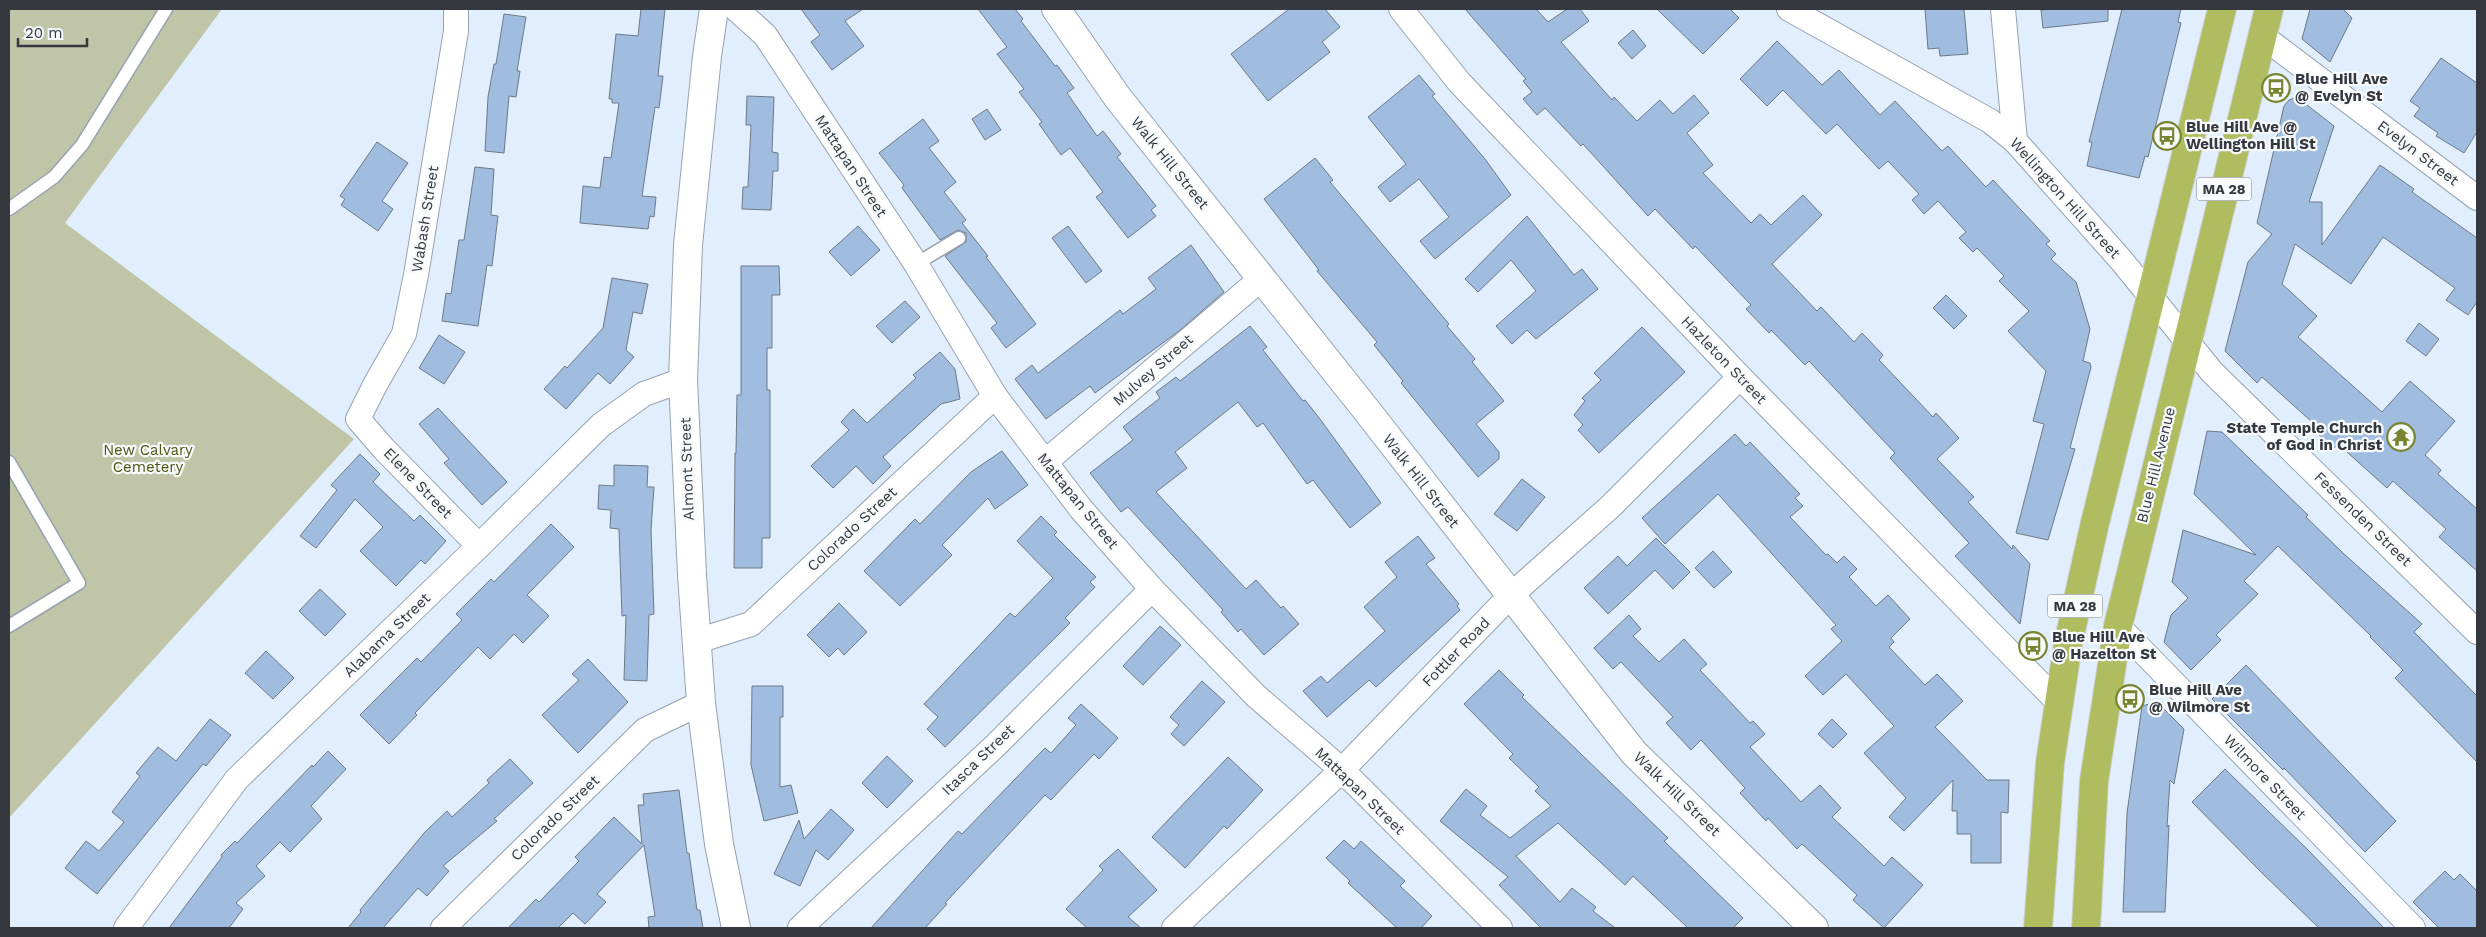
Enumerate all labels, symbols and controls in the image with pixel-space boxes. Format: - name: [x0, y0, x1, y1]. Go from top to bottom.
- scale bar: [18, 15, 86, 47]
- text: 20 m: [25, 24, 63, 42]
- place label: Blue Hill Ave @ Evelyn St: [2295, 70, 2388, 105]
- bus stop icon: Blue Hill Ave @ Evelyn St: [2261, 73, 2291, 103]
- street label: Mattapan Street: [811, 111, 891, 221]
- street label: Walk Hill Street: [1127, 113, 1213, 214]
- street label: Evelyn Street: [2374, 117, 2463, 190]
- place label: Blue Hill Ave @ Wellington Hill St: [2186, 118, 2316, 153]
- bus stop icon: Blue Hill Ave @ Wellington Hill St: [2152, 121, 2182, 151]
- street label: Wellington Hill Street: [2006, 134, 2125, 263]
- street label: Wabash Street: [408, 164, 442, 274]
- road number: MA 28: [2196, 178, 2252, 200]
- street label: Hazleton Street: [1677, 312, 1771, 408]
- street label: Mulvey Street: [1109, 330, 1197, 410]
- street label: Blue Hill Avenue: [2133, 405, 2179, 525]
- street label: Almont Street: [676, 416, 698, 521]
- place label: State Temple Church of God in Christ: [2227, 419, 2382, 454]
- temple icon: State Temple Church of God in Christ: [2386, 422, 2416, 452]
- street label: Walk Hill Street: [1379, 430, 1464, 532]
- park label: New Calvary Cemetery: [103, 441, 193, 476]
- street label: Elene Street: [380, 444, 457, 522]
- street label: Mattapan Street: [1034, 449, 1123, 553]
- street label: Fessenden Street: [2311, 468, 2416, 571]
- street label: Colorado Street: [803, 482, 901, 575]
- street label: Alabama Street: [340, 589, 435, 681]
- road number: MA 28: [2048, 594, 2102, 618]
- street label: Fottler Road: [1418, 614, 1494, 690]
- place label: Blue Hill Ave @ Hazelton St: [2052, 628, 2157, 663]
- bus stop icon: Blue Hill Ave @ Hazelton St: [2018, 631, 2048, 661]
- place label: Blue Hill Ave @ Wilmore St: [2149, 681, 2250, 716]
- bus stop icon: Blue Hill Ave @ Wilmore St: [2115, 684, 2145, 714]
- street label: Itasca Street: [938, 720, 1019, 799]
- street label: Wilmore Street: [2220, 731, 2311, 824]
- street label: Mattapan Street: [1311, 743, 1409, 839]
- street label: Walk Hill Street: [1630, 748, 1725, 841]
- street label: Colorado Street: [507, 771, 603, 865]

